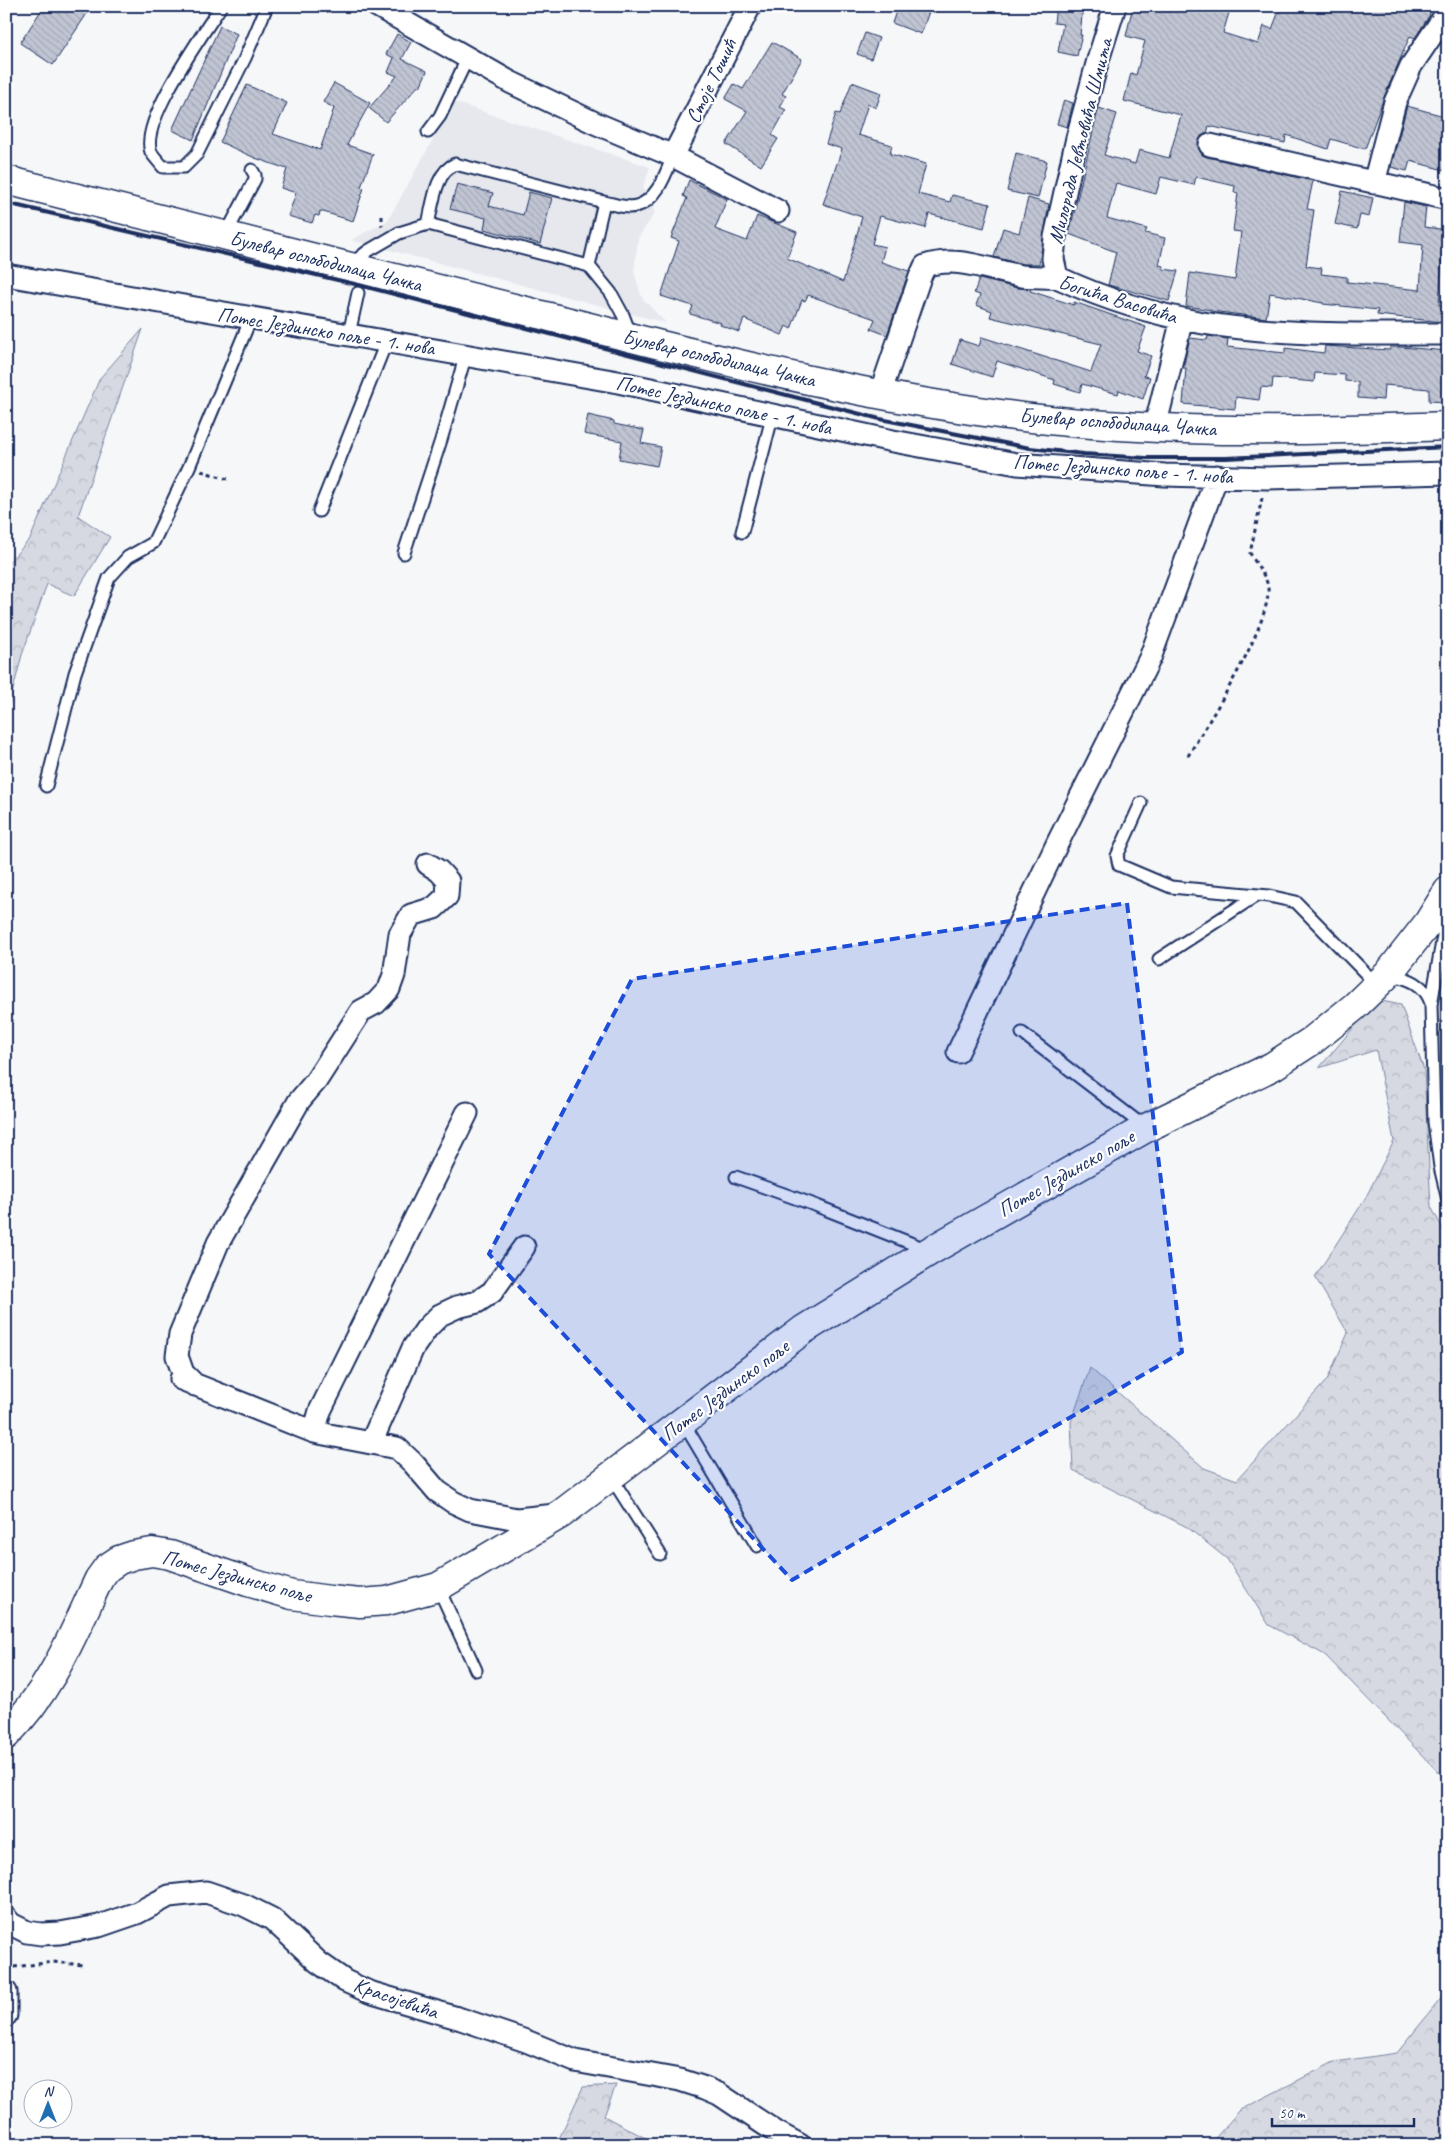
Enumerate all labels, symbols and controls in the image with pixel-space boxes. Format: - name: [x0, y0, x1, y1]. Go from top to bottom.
- street label: Милорада Јевтовића Шмита: [1042, 33, 1119, 247]
- street label: Стоје Тошић: [679, 34, 743, 127]
- street label: Булевар ослободилаца Чачка: [227, 225, 426, 298]
- street label: Богића Васовића: [1056, 269, 1182, 330]
- street label: Потес Јездинско поље - 1. нова: [215, 301, 438, 362]
- street label: Булевар ослободилаца Чачка: [620, 323, 819, 393]
- street label: Потес Јездинско поље - 1. нова: [614, 369, 836, 442]
- street label: Булевар ослободилаца Чачка: [1019, 402, 1219, 442]
- street label: Потес Јездинско поље - 1. нова: [1012, 448, 1235, 491]
- street label: Потес Јездинско поље: [993, 1122, 1141, 1223]
- street label: Потес Јездинско поље: [656, 1332, 796, 1447]
- street label: Потес Јездинско поље: [159, 1544, 317, 1610]
- street label: Красојевића: [350, 1971, 443, 2025]
- north arrow: [22, 2078, 72, 2128]
- text: N: [44, 2083, 55, 2100]
- scale bar: [1272, 2096, 1414, 2128]
- text: 50 m: [1279, 2104, 1306, 2123]

